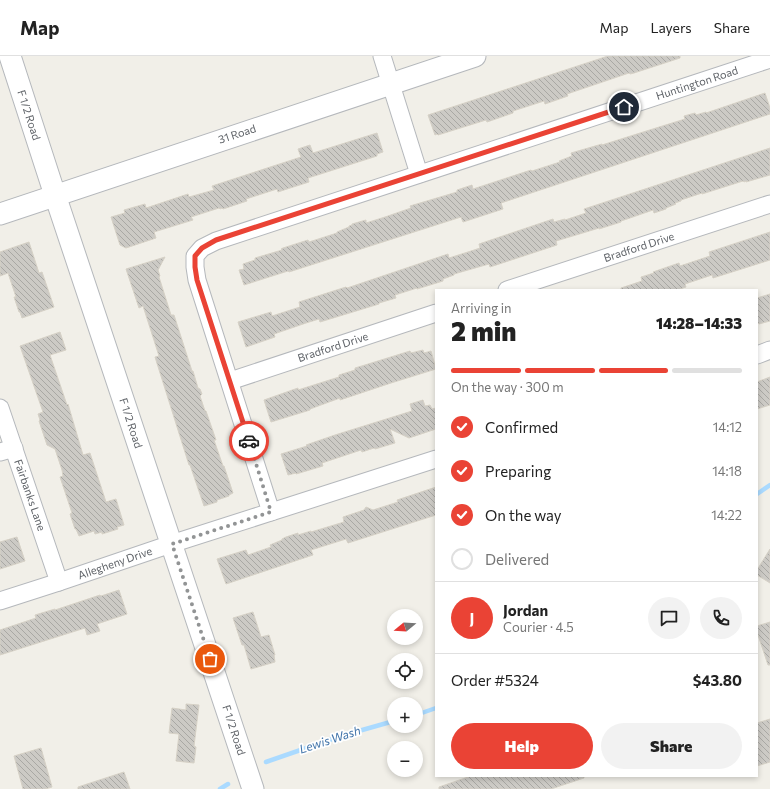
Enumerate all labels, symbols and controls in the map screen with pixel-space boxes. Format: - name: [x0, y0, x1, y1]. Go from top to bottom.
- text: Map: [20, 16, 59, 39]
- text: Map: [600, 19, 628, 36]
- text: Layers: [650, 19, 692, 36]
- text: Share: [714, 19, 750, 36]
- street label: Huntington Road: [654, 63, 739, 102]
- street label: F 1/2 Road: [15, 88, 44, 142]
- pin: [607, 90, 641, 124]
- icon: home: [613, 96, 635, 118]
- street label: 31 Road: [216, 121, 257, 146]
- street label: Bradford Drive: [602, 229, 676, 264]
- text: Arriving in: [451, 300, 511, 316]
- text: 14:28–14:33: [656, 314, 742, 332]
- text: 2 min: [451, 315, 516, 346]
- street label: Bradford Drive: [296, 329, 370, 364]
- text: On the way · 300 m: [451, 379, 564, 395]
- street label: F 1/2 Road: [117, 396, 146, 450]
- icon: check: [451, 416, 473, 438]
- text: Confirmed: [485, 418, 558, 436]
- text: 14:12: [713, 419, 742, 435]
- courier: [229, 421, 269, 461]
- icon: car: [238, 430, 260, 452]
- street label: Fairbanks Lane: [12, 457, 49, 533]
- icon: check: [451, 460, 473, 482]
- text: Preparing: [485, 462, 551, 480]
- text: 14:18: [712, 463, 742, 479]
- icon: check: [451, 504, 473, 526]
- text: On the way: [485, 506, 562, 524]
- text: 14:22: [711, 507, 742, 523]
- street label: Allegheny Drive: [76, 544, 154, 581]
- text: Delivered: [485, 550, 549, 568]
- button: chat: [648, 597, 690, 639]
- button: phone: [700, 597, 742, 639]
- text: Jordan: [503, 601, 548, 619]
- north arrow: [387, 609, 423, 645]
- map controls: [387, 609, 423, 777]
- text: J: [470, 609, 474, 627]
- text: Courier · 4.5: [503, 619, 574, 635]
- pin: [193, 642, 227, 676]
- icon: bag: [199, 648, 221, 670]
- button: locate: [387, 653, 423, 689]
- text: Order #5324: [451, 671, 539, 689]
- text: $43.80: [693, 671, 742, 689]
- button: +: [387, 697, 423, 733]
- street label: F 1/2 Road: [220, 703, 249, 757]
- water label: Lewis Wash: [297, 723, 362, 756]
- button: Help: [451, 723, 593, 769]
- button: Share: [601, 723, 742, 769]
- button: −: [387, 741, 423, 777]

